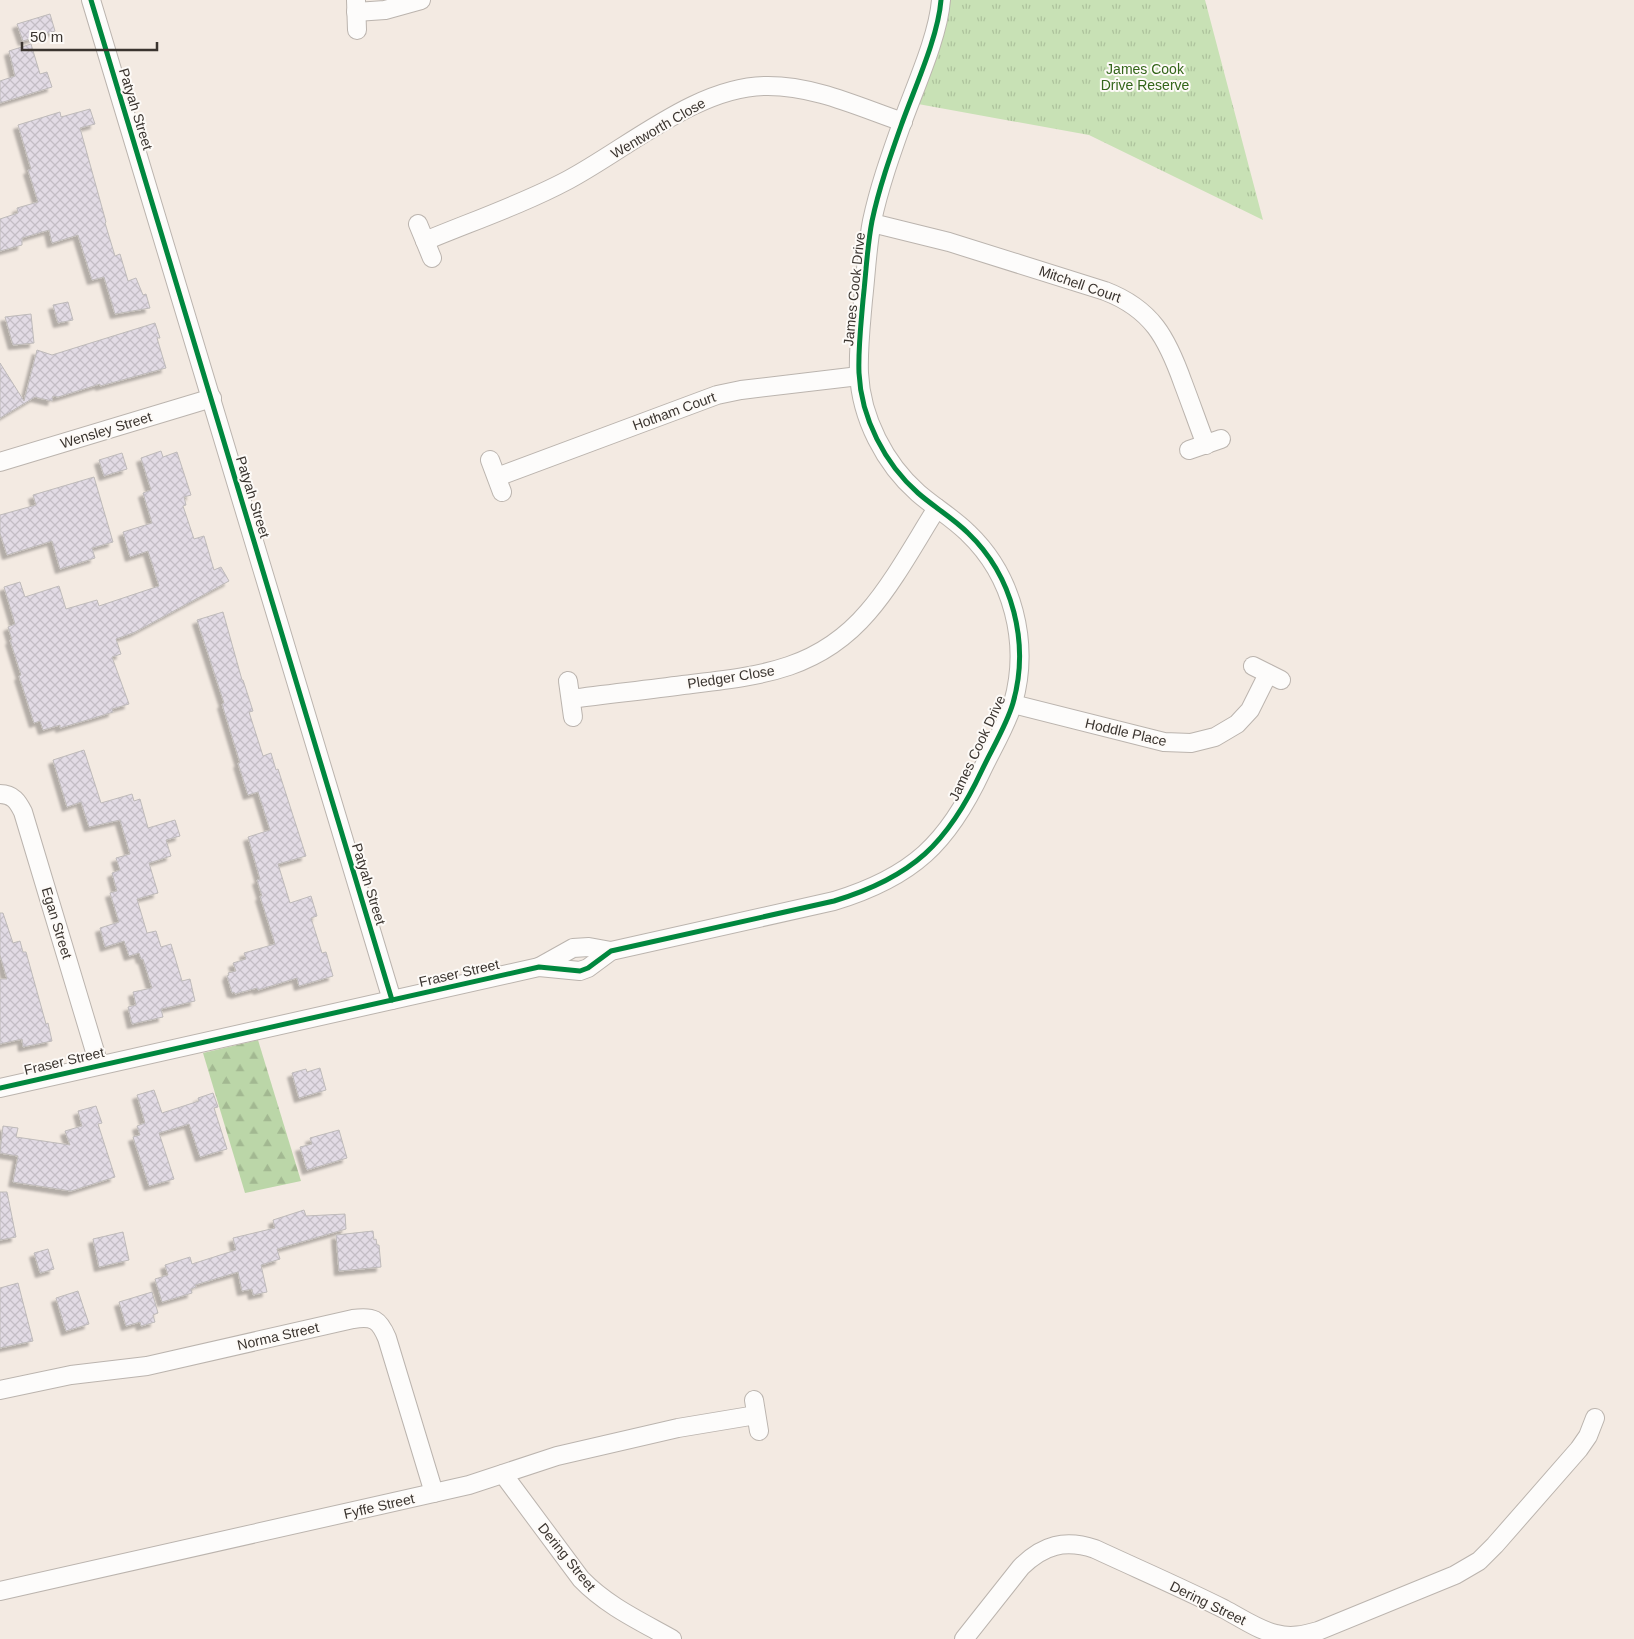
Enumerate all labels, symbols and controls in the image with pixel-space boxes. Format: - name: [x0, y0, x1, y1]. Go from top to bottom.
- scale bar: [22, 20, 158, 52]
- text: 50 m: [30, 28, 63, 45]
- park label: James Cook Drive Reserve: [1101, 61, 1190, 93]
- street label: Patyah Street: [116, 66, 156, 152]
- street label: Wentworth Close: [608, 94, 708, 162]
- street label: James Cook Drive: [840, 231, 868, 347]
- street label: Mitchell Court: [1037, 263, 1123, 306]
- street label: Hotham Court: [630, 389, 718, 433]
- street label: Wensley Street: [58, 408, 154, 451]
- street label: Patyah Street: [233, 454, 273, 540]
- street label: Pledger Close: [686, 662, 776, 692]
- street label: James Cook Drive: [946, 693, 1009, 803]
- street label: Hoddle Place: [1084, 715, 1169, 749]
- street label: Patyah Street: [349, 841, 389, 927]
- street label: Egan Street: [39, 885, 75, 961]
- street label: Fraser Street: [417, 956, 501, 990]
- street label: Fraser Street: [22, 1044, 106, 1078]
- street label: Norma Street: [236, 1319, 320, 1353]
- street label: Fyffe Street: [342, 1490, 416, 1522]
- street label: Dering Street: [535, 1520, 599, 1594]
- street label: Dering Street: [1167, 1578, 1249, 1628]

